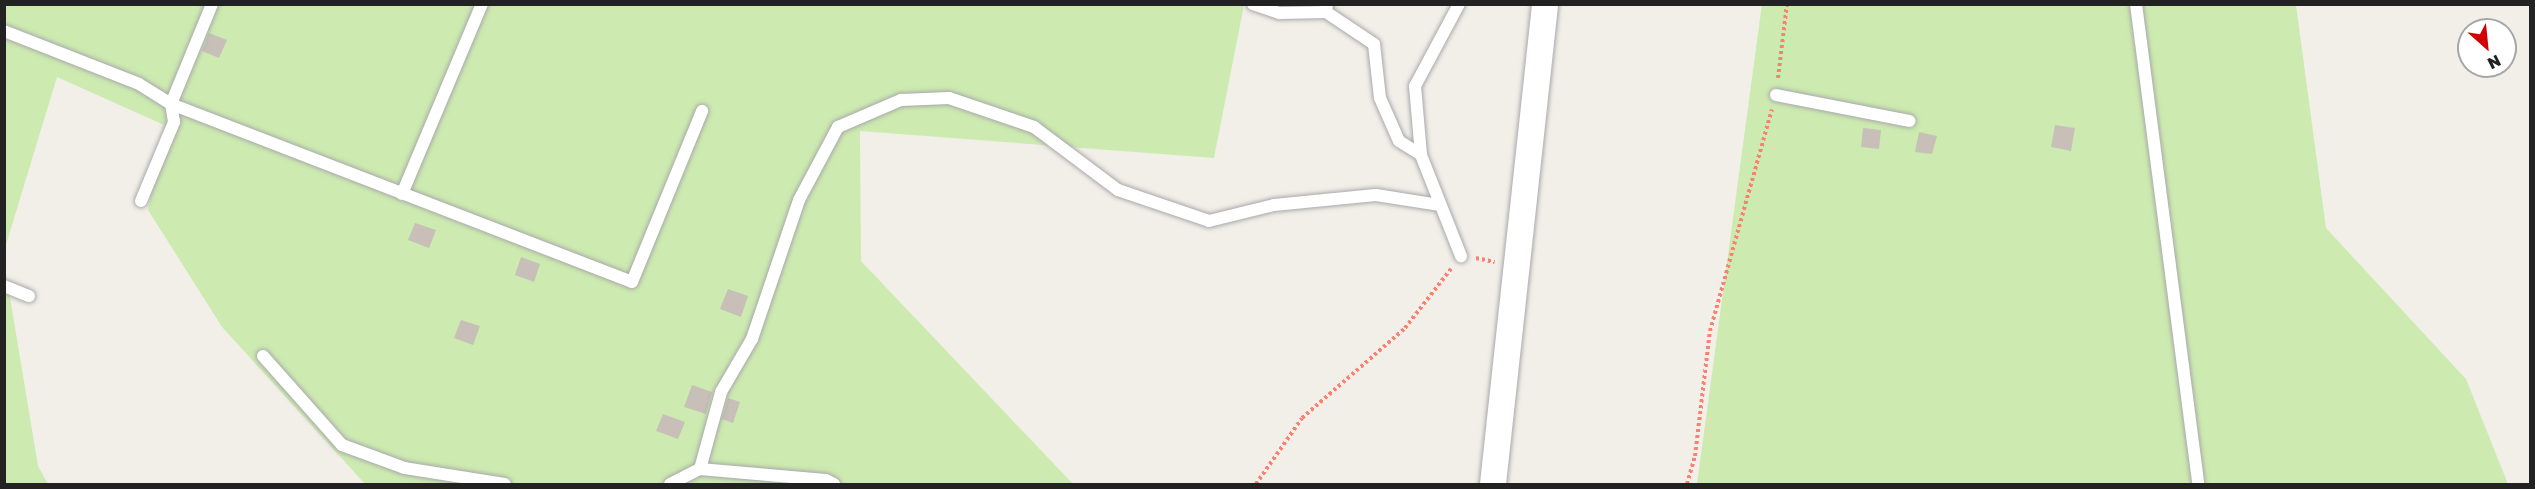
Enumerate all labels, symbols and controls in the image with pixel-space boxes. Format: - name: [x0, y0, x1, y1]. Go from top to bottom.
- north arrow: [2457, 18, 2517, 78]
- text: N: [2484, 51, 2504, 74]

